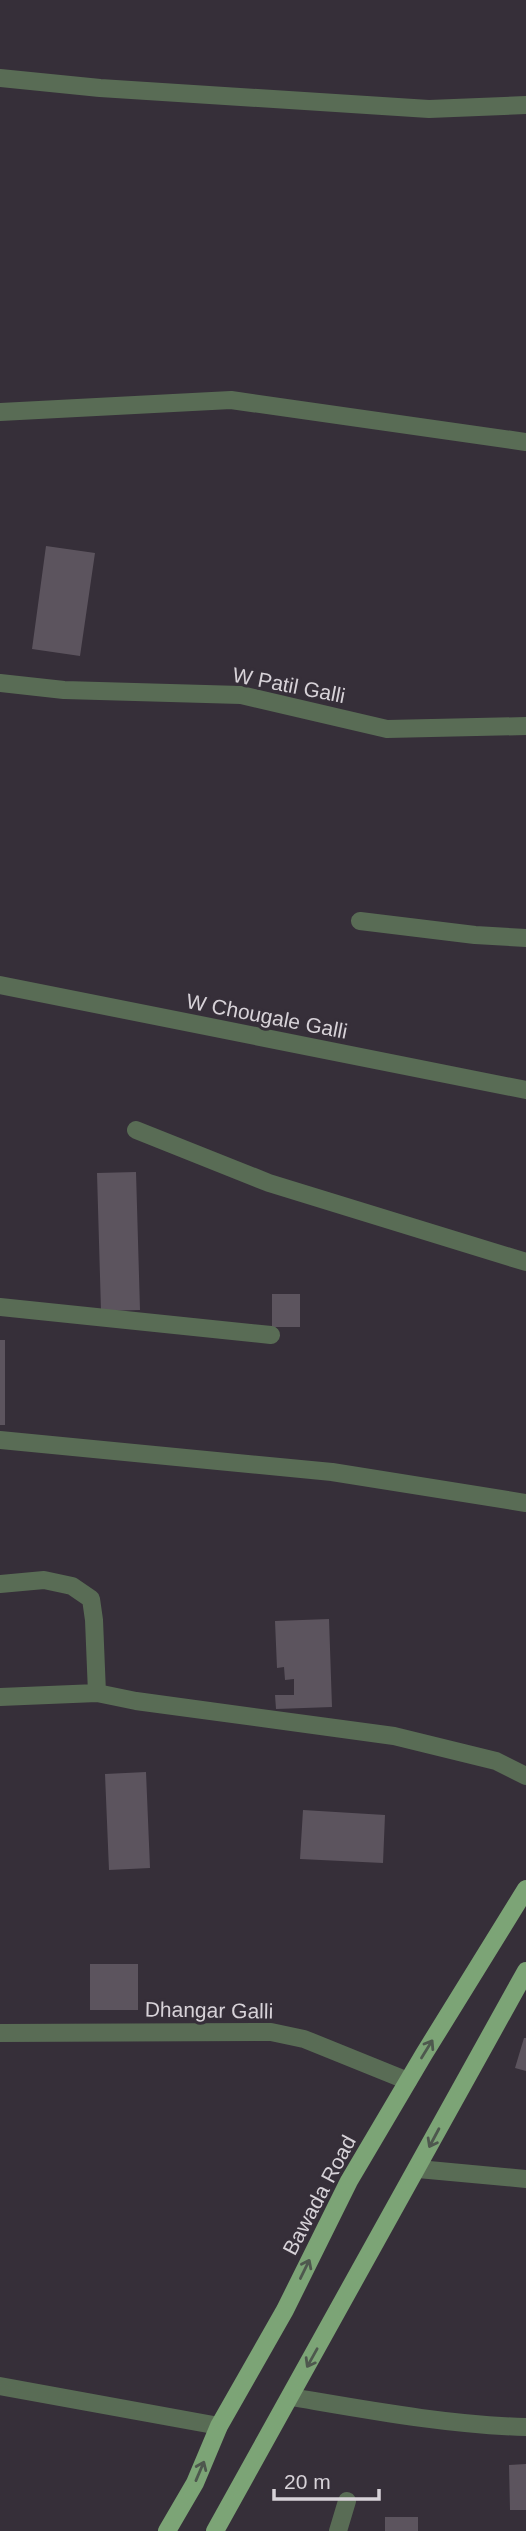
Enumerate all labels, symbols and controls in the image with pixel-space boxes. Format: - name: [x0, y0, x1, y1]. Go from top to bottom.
- street label: W Patil Galli: [231, 663, 347, 707]
- street label: W Chougale Galli: [185, 989, 349, 1043]
- street label: Dhangar Galli: [145, 1997, 273, 2023]
- one-way arrow: [421, 2040, 435, 2060]
- one-way arrow: [427, 2127, 441, 2148]
- street label: Bawada Road: [278, 2131, 360, 2259]
- one-way arrow: [298, 2259, 312, 2280]
- one-way arrow: [305, 2348, 319, 2368]
- scale bar: [274, 2458, 379, 2502]
- one-way arrow: [194, 2461, 207, 2482]
- text: 20 m: [284, 2470, 331, 2493]

